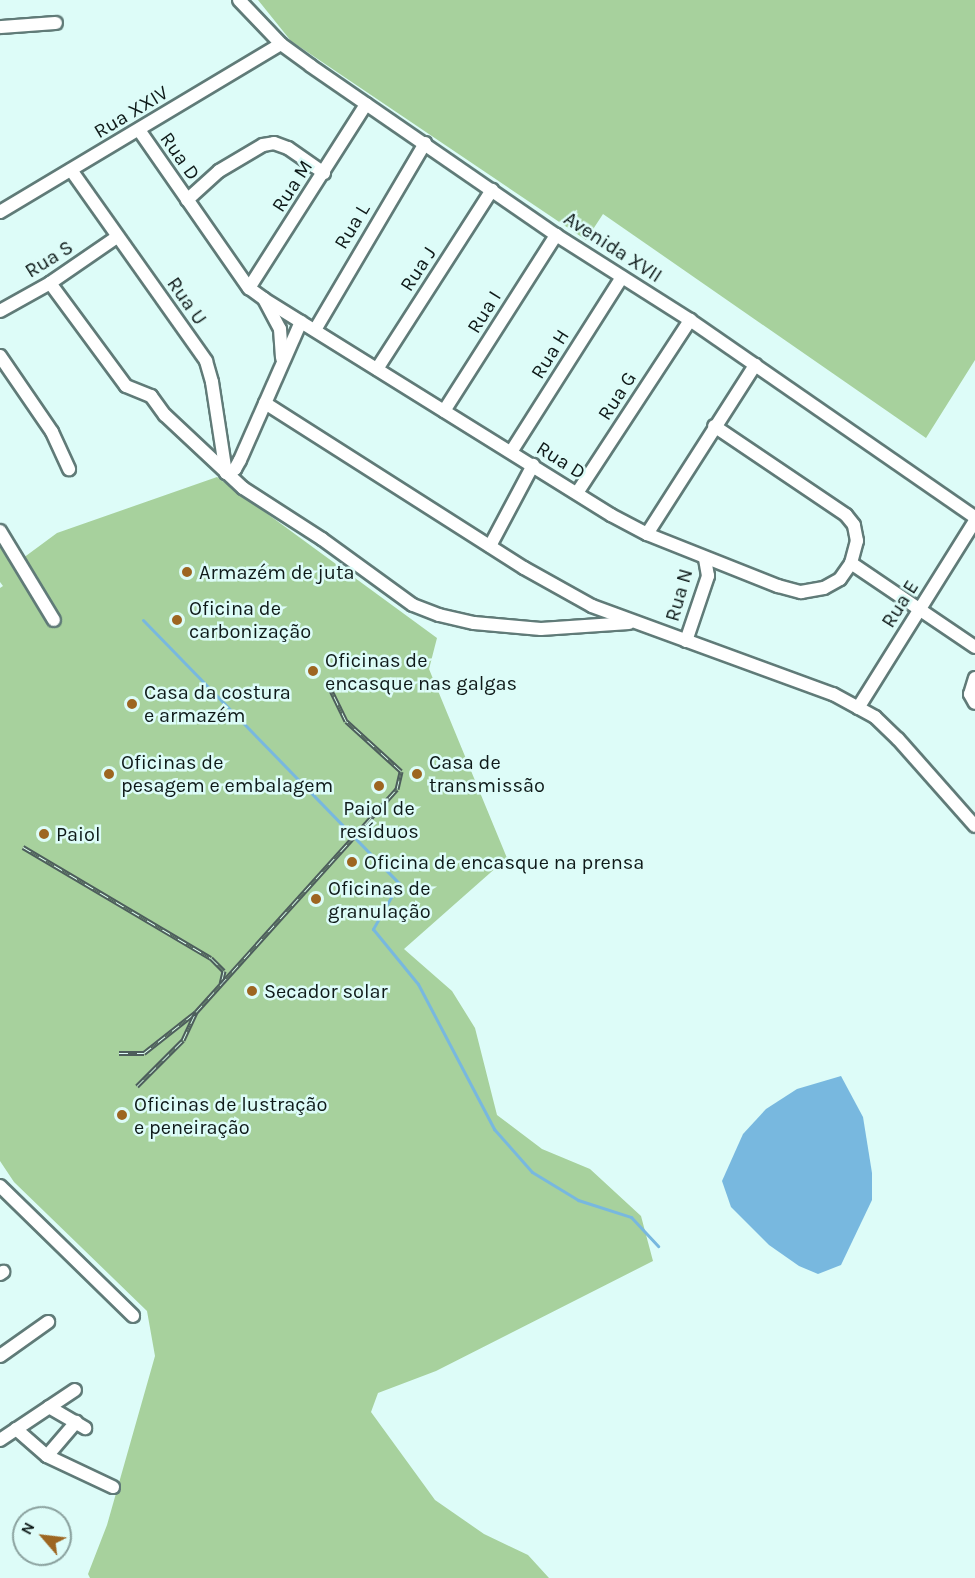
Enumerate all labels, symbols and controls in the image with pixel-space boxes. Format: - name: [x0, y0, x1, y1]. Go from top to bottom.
- street label: Rua XXIV: [89, 80, 173, 144]
- street label: Rua D: [155, 127, 205, 185]
- street label: Rua M: [266, 156, 318, 216]
- street label: Rua L: [329, 199, 375, 253]
- street label: Avenida XVII: [559, 206, 667, 288]
- street label: Rua S: [21, 235, 77, 283]
- street label: Rua J: [395, 242, 441, 296]
- street label: Rua U: [162, 272, 212, 330]
- street label: Rua I: [462, 286, 506, 338]
- street label: Rua H: [526, 325, 574, 383]
- street label: Rua G: [593, 367, 641, 425]
- street label: Rua D: [532, 436, 590, 484]
- place label: Armazém de juta: [199, 560, 354, 584]
- marker: Armazém de juta: [180, 565, 194, 579]
- street label: Rua N: [660, 566, 698, 624]
- street label: Rua E: [876, 576, 924, 632]
- place label: Oficina de carbonização: [189, 596, 311, 643]
- marker: Oficina de carbonização: [170, 613, 184, 627]
- place label: Oficinas de encasque nas galgas: [325, 648, 517, 695]
- marker: Oficinas de encasque nas galgas: [306, 664, 320, 678]
- place label: Casa da costura e armazém: [144, 680, 291, 727]
- marker: Casa da costura e armazém: [125, 697, 139, 711]
- place label: Oficinas de pesagem e embalagem: [121, 750, 333, 797]
- place label: Casa de transmissão: [429, 750, 545, 797]
- marker: Oficinas de pesagem e embalagem: [102, 767, 116, 781]
- marker: Casa de transmissão: [410, 767, 424, 781]
- marker: Paiol de resíduos: [372, 779, 386, 793]
- place label: Paiol de resíduos: [339, 796, 419, 843]
- place label: Paiol: [56, 822, 101, 846]
- marker: Paiol: [37, 827, 51, 841]
- place label: Oficina de encasque na prensa: [364, 850, 644, 874]
- marker: Oficina de encasque na prensa: [345, 855, 359, 869]
- place label: Oficinas de granulação: [328, 876, 431, 923]
- marker: Oficinas de granulação: [309, 892, 323, 906]
- place label: Secador solar: [264, 979, 388, 1003]
- marker: Secador solar: [245, 984, 259, 998]
- place label: Oficinas de lustração e peneiração: [134, 1092, 327, 1139]
- marker: Oficinas de lustração e peneiração: [115, 1108, 129, 1122]
- north arrow: [12, 1506, 72, 1566]
- text: N: [16, 1519, 39, 1538]

